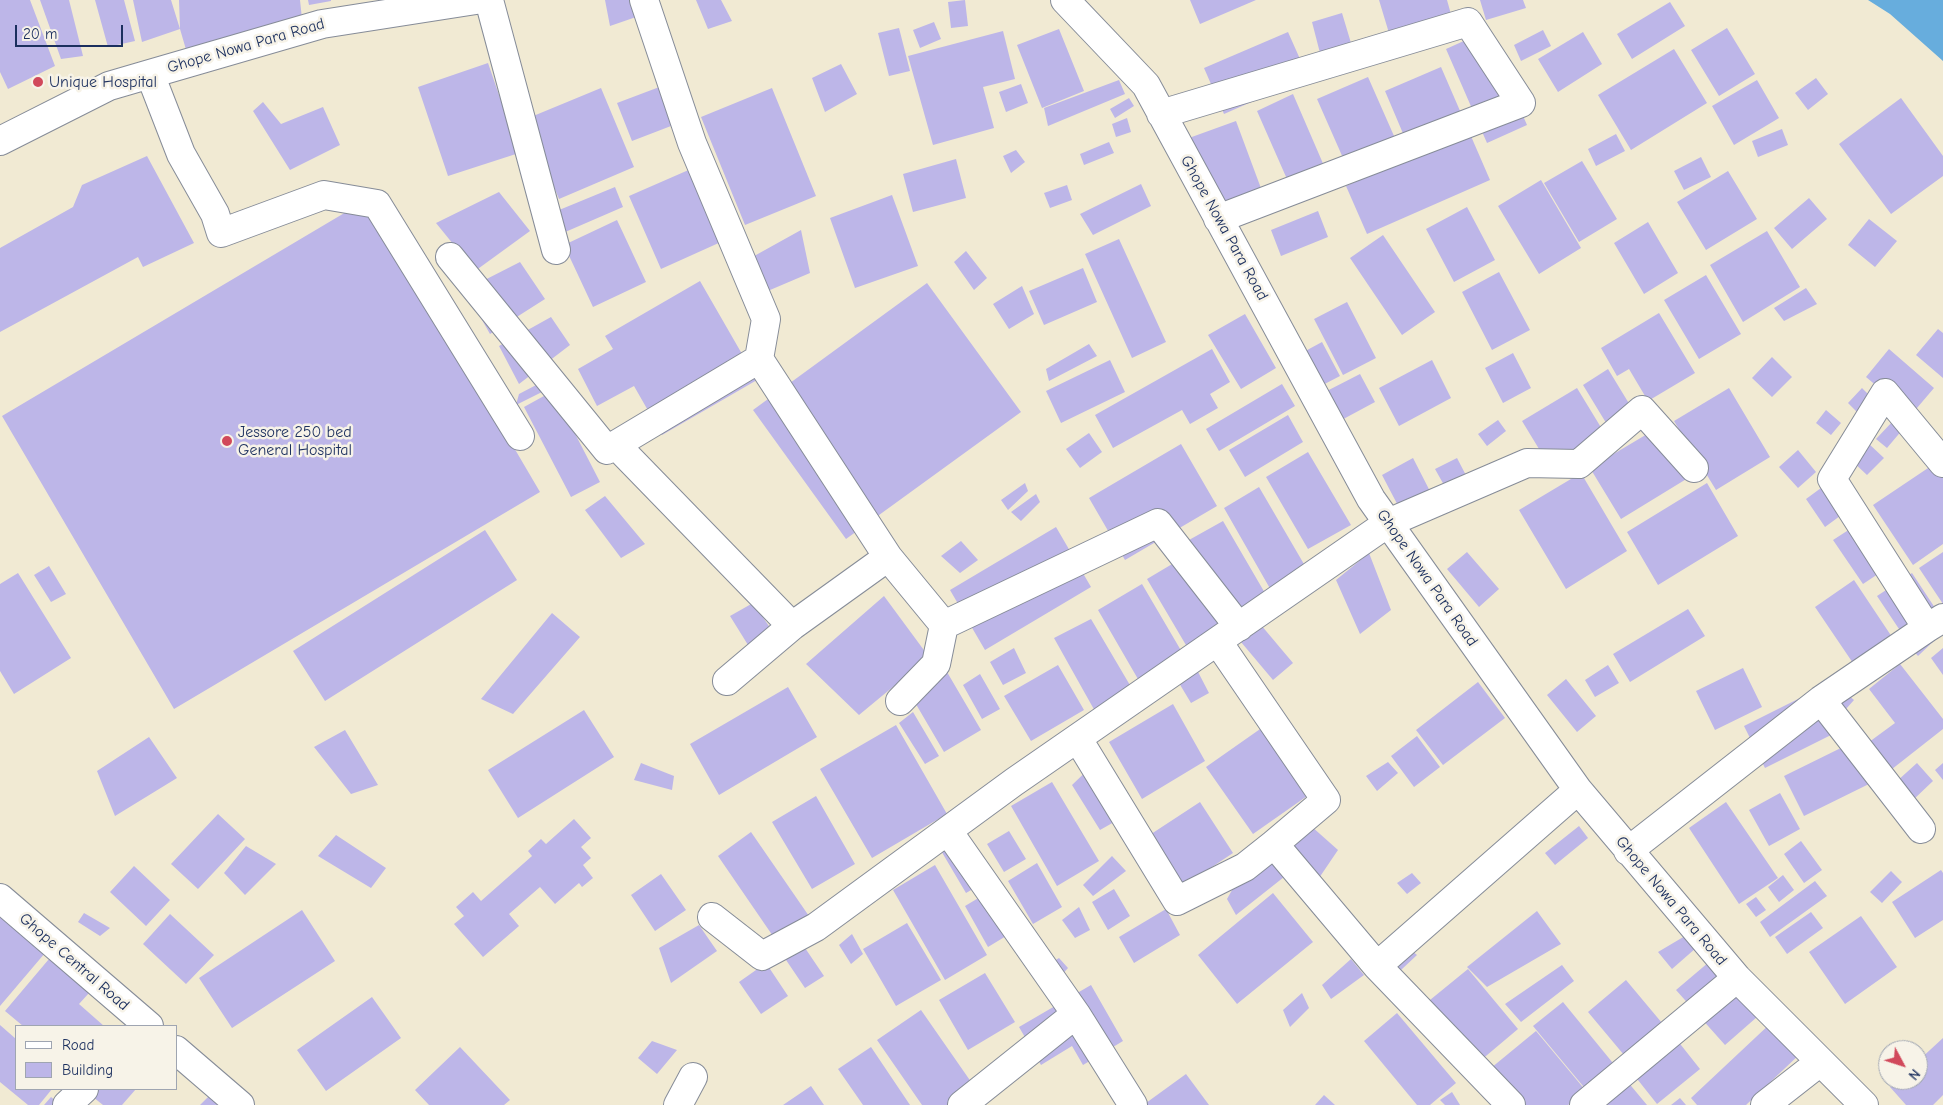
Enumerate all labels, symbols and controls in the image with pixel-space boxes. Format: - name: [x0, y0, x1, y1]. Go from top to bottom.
- street label: Ghope Nowa Para Road: [165, 14, 327, 78]
- scale bar: [18, 15, 125, 47]
- text: 20 m: [23, 25, 57, 43]
- place label: Unique Hospital: [49, 72, 157, 92]
- marker: Unique Hospital: [31, 75, 45, 89]
- street label: Ghope Nowa Para Road: [1176, 152, 1272, 304]
- place label: Jessore 250 bed General Hospital: [238, 422, 352, 460]
- marker: Jessore 250 bed General Hospital: [220, 434, 234, 448]
- street label: Ghope Nowa Para Road: [1372, 506, 1482, 650]
- street label: Ghope Nowa Para Road: [1611, 832, 1731, 970]
- street label: Ghope Central Road: [15, 909, 133, 1015]
- legend: [15, 1025, 178, 1090]
- text: Road: [62, 1036, 94, 1054]
- north arrow: [1878, 1040, 1928, 1090]
- text: Building: [62, 1061, 113, 1079]
- text: N: [1905, 1065, 1924, 1083]

